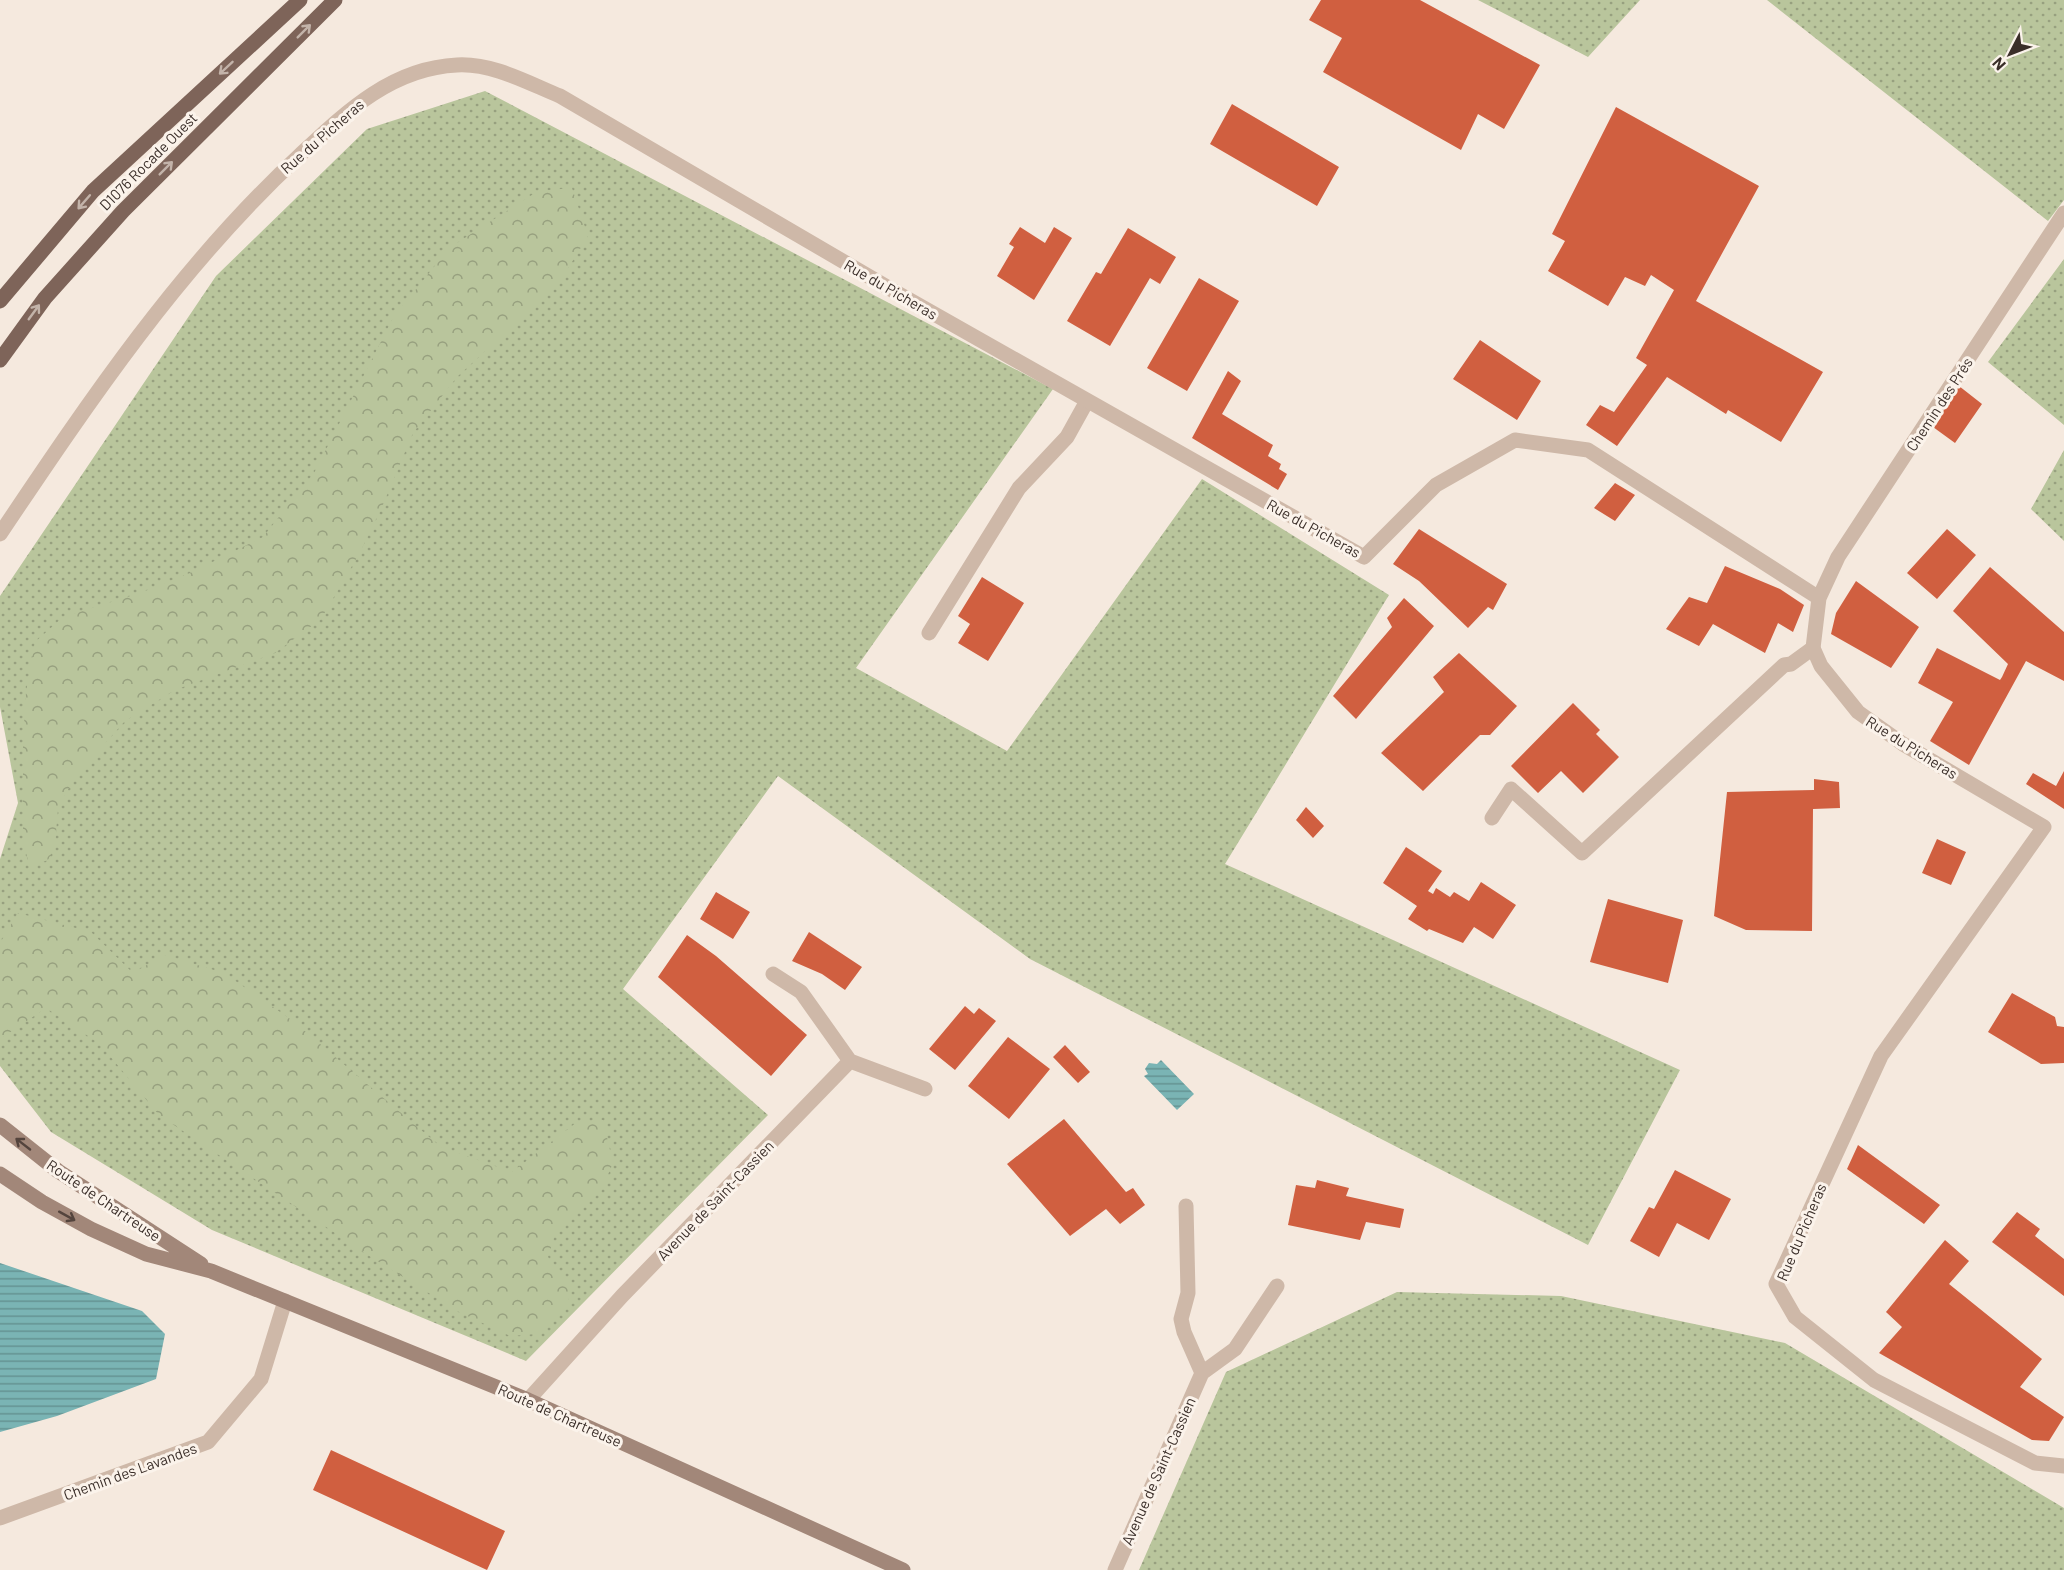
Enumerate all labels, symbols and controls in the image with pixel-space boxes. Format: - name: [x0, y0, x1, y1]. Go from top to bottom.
- one-way arrow: [296, 24, 311, 38]
- north arrow: [1980, 24, 2040, 84]
- text: N: [1988, 54, 2009, 75]
- one-way arrow: [219, 61, 234, 75]
- street label: Rue du Picheras: [277, 95, 367, 177]
- street label: D1076 Rocade Ouest: [95, 108, 201, 214]
- one-way arrow: [158, 161, 173, 176]
- one-way arrow: [77, 194, 91, 209]
- street label: Rue du Picheras: [841, 255, 941, 323]
- one-way arrow: [28, 305, 40, 321]
- street label: Chemin des Prés: [1902, 354, 1976, 454]
- street label: Rue du Picheras: [1264, 495, 1364, 561]
- street label: Rue du Picheras: [1863, 712, 1961, 782]
- street label: Avenue de Saint-Cassien: [653, 1136, 777, 1264]
- one-way arrow: [16, 1138, 32, 1151]
- street label: Route de Chartreuse: [44, 1155, 164, 1245]
- street label: Rue du Picheras: [1772, 1181, 1830, 1283]
- one-way arrow: [58, 1211, 75, 1223]
- street label: Route de Chartreuse: [495, 1380, 625, 1450]
- street label: Avenue de Saint-Cassien: [1117, 1394, 1199, 1548]
- street label: Chemin des Lavandes: [61, 1438, 199, 1504]

